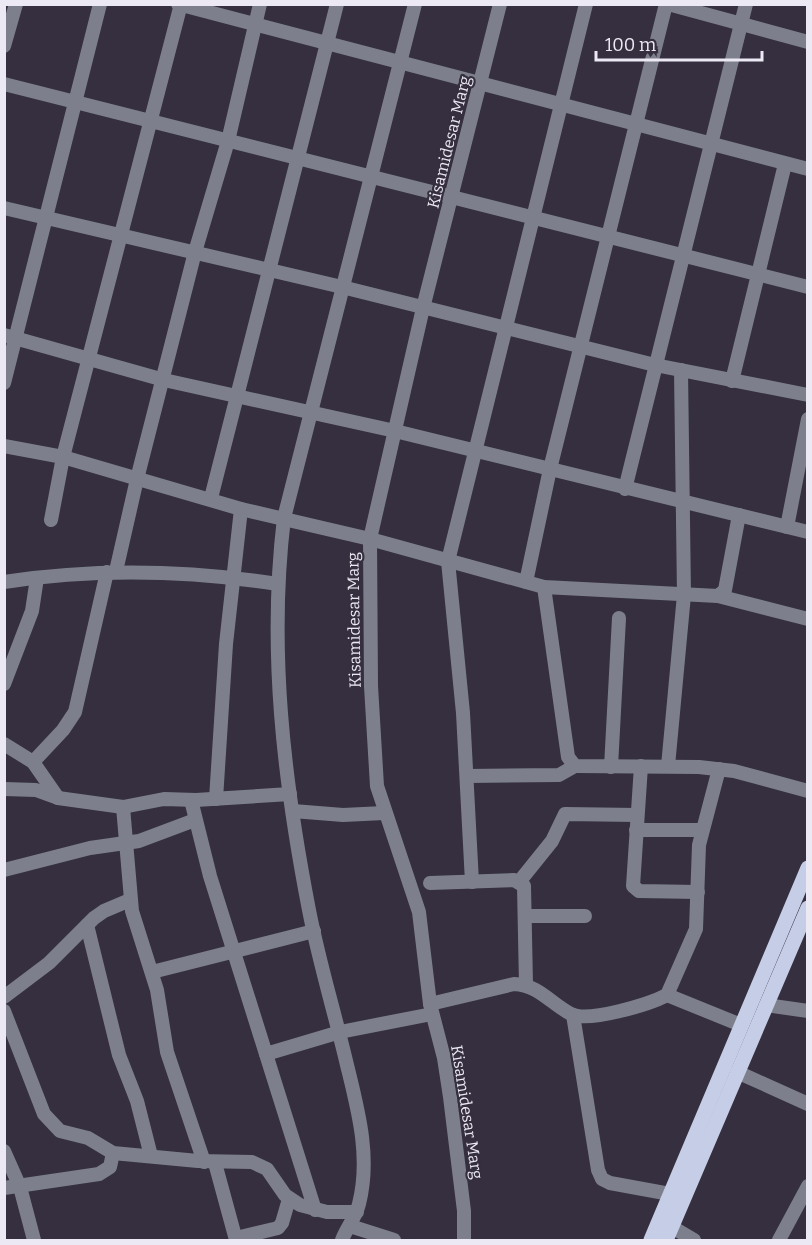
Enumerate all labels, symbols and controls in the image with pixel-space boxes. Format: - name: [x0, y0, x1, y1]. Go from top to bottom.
- scale bar: [596, 24, 762, 62]
- text: 100 m: [605, 34, 656, 56]
- street label: Kisamidesar Marg: [423, 74, 475, 210]
- street label: Kisamidesar Marg: [343, 552, 365, 688]
- street label: Kisamidesar Marg: [447, 1044, 487, 1181]

